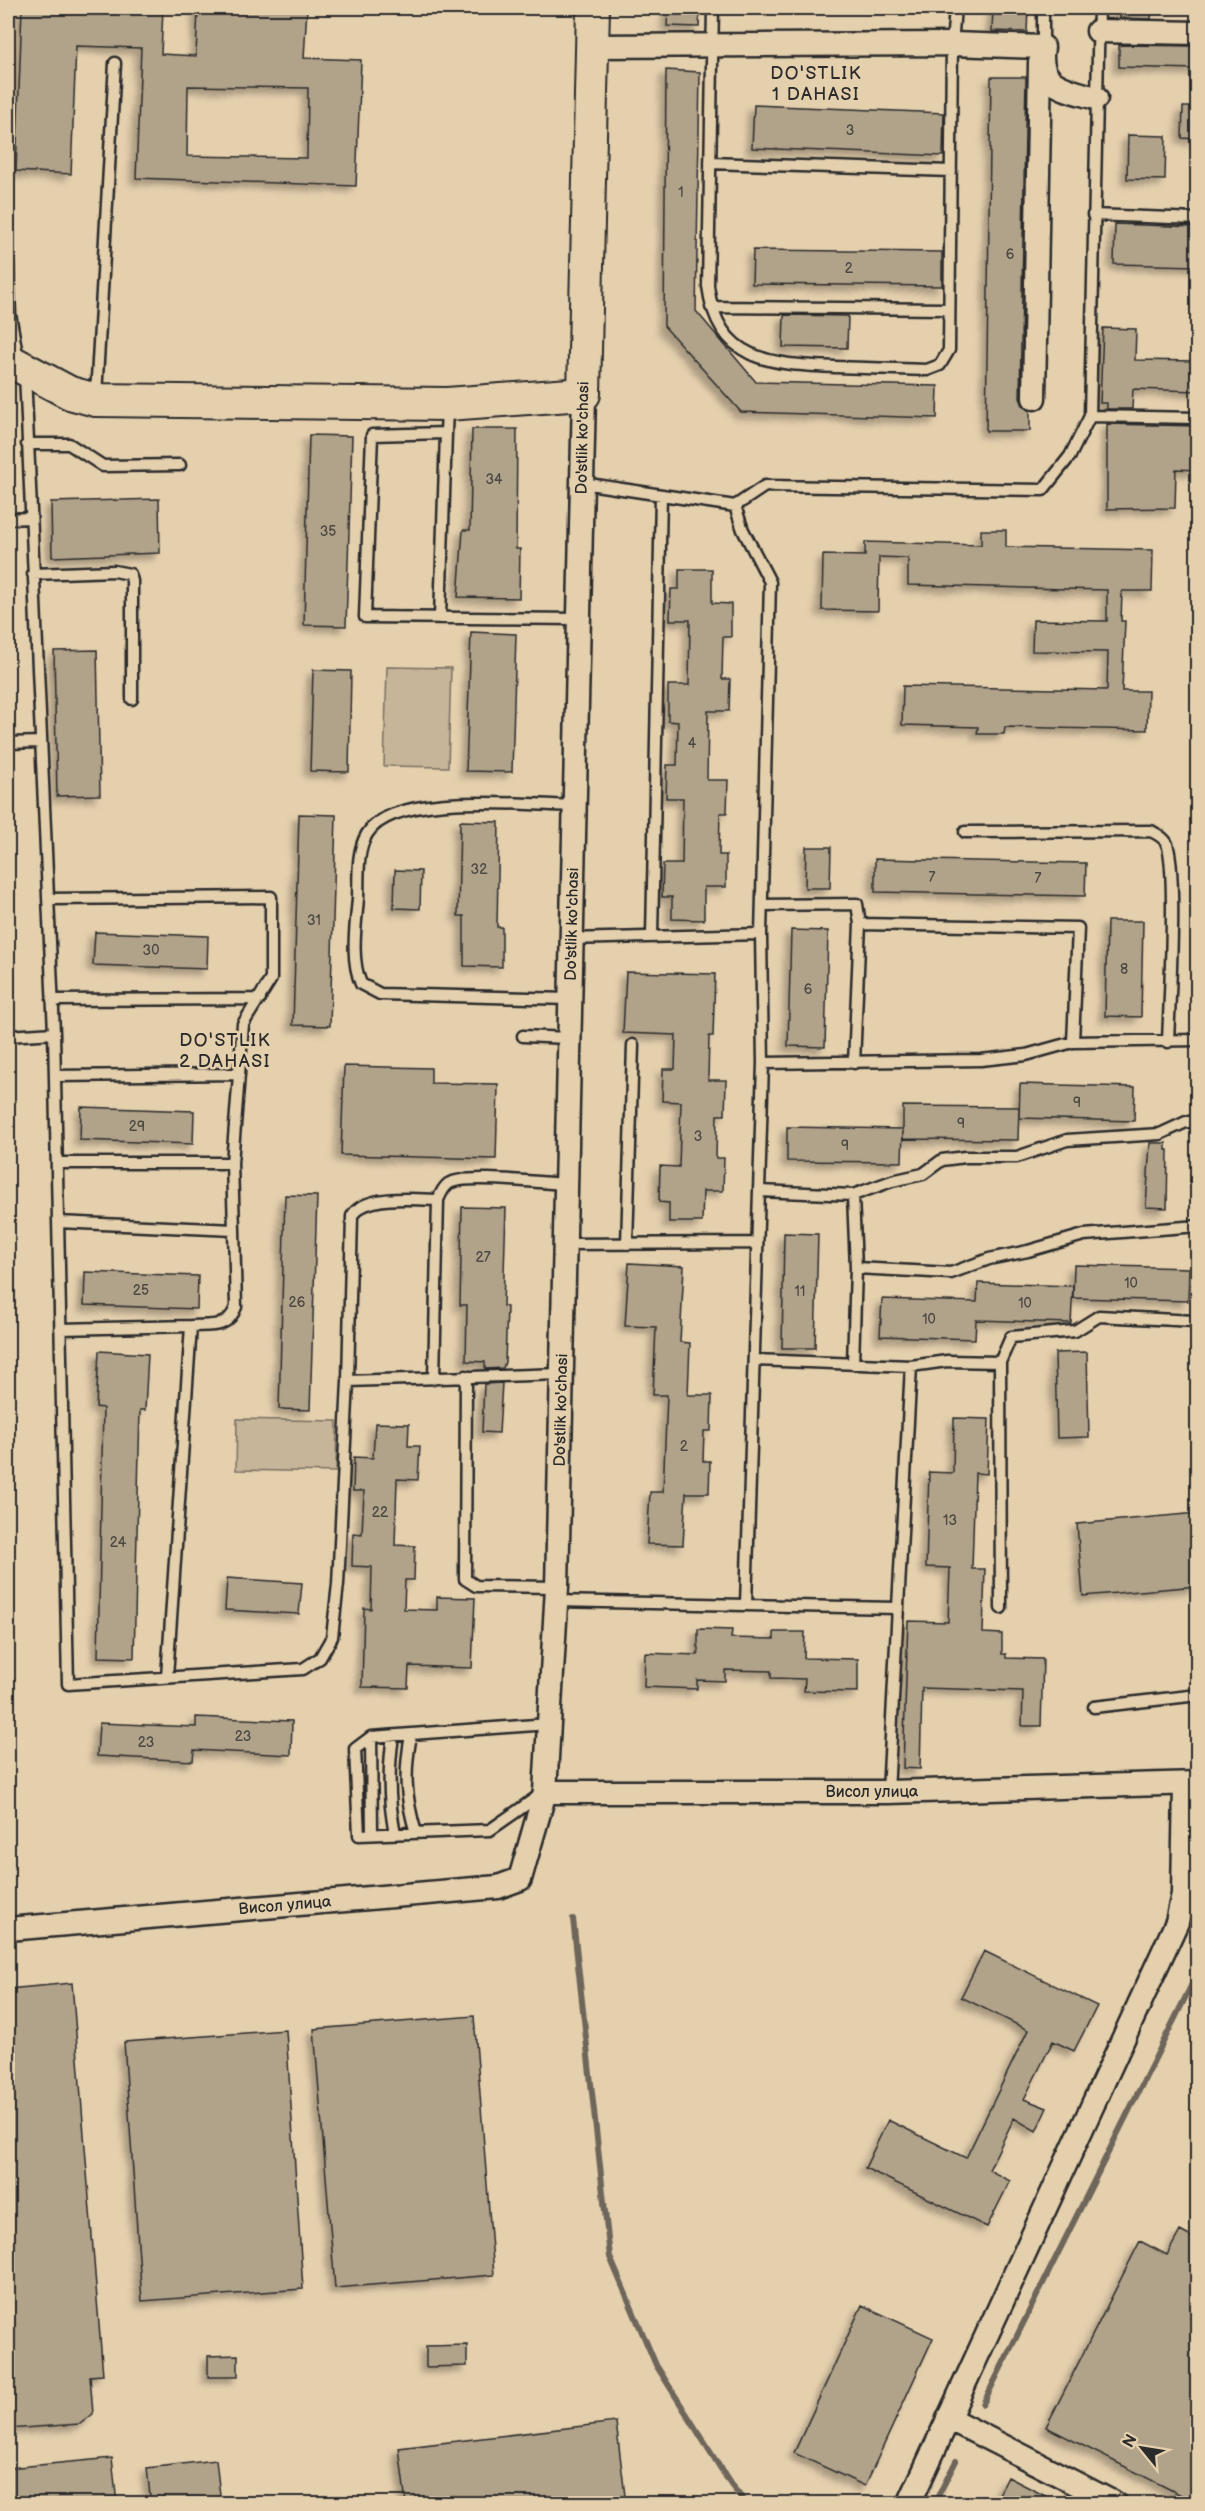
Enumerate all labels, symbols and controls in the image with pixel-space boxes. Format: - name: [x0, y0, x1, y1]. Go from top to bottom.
- district label: DO'STLIK 1 DAHASI: [770, 63, 862, 105]
- house number: 3: [846, 122, 854, 139]
- house number: 1: [678, 184, 684, 201]
- house number: 6: [1006, 246, 1015, 263]
- house number: 2: [845, 260, 854, 277]
- street label: Do'stlik ko'chasi: [573, 381, 593, 495]
- house number: 34: [485, 471, 503, 488]
- house number: 35: [320, 523, 336, 540]
- house number: 4: [688, 735, 697, 752]
- house number: 32: [471, 861, 488, 878]
- street label: Do'stlik ko'chasi: [561, 868, 583, 981]
- house number: 7: [929, 869, 936, 886]
- house number: 7: [1035, 870, 1042, 887]
- house number: 31: [307, 912, 321, 929]
- house number: 30: [143, 942, 159, 959]
- house number: 8: [1120, 961, 1128, 978]
- house number: 6: [804, 981, 813, 998]
- district label: DO'STLIK 2 DAHASI: [179, 1030, 271, 1072]
- house number: 9: [1073, 1094, 1081, 1111]
- house number: 9: [957, 1115, 965, 1132]
- house number: 29: [129, 1118, 145, 1135]
- house number: 3: [694, 1128, 702, 1145]
- house number: 9: [841, 1137, 849, 1154]
- house number: 27: [475, 1249, 491, 1266]
- house number: 10: [1124, 1275, 1138, 1292]
- house number: 25: [133, 1282, 149, 1299]
- house number: 11: [795, 1283, 805, 1300]
- house number: 26: [289, 1294, 306, 1311]
- house number: 10: [1018, 1295, 1032, 1312]
- house number: 10: [922, 1311, 936, 1328]
- street label: Do'stlik ko'chasi: [550, 1353, 572, 1467]
- house number: 2: [680, 1438, 689, 1455]
- house number: 22: [372, 1504, 389, 1521]
- house number: 13: [943, 1512, 957, 1529]
- house number: 24: [110, 1534, 127, 1551]
- house number: 23: [235, 1728, 251, 1745]
- house number: 23: [138, 1734, 154, 1751]
- street label: Висол улица: [826, 1782, 919, 1802]
- street label: Висол улица: [238, 1892, 333, 1919]
- north arrow: [1112, 2418, 1172, 2478]
- text: N: [1119, 2431, 1142, 2451]

